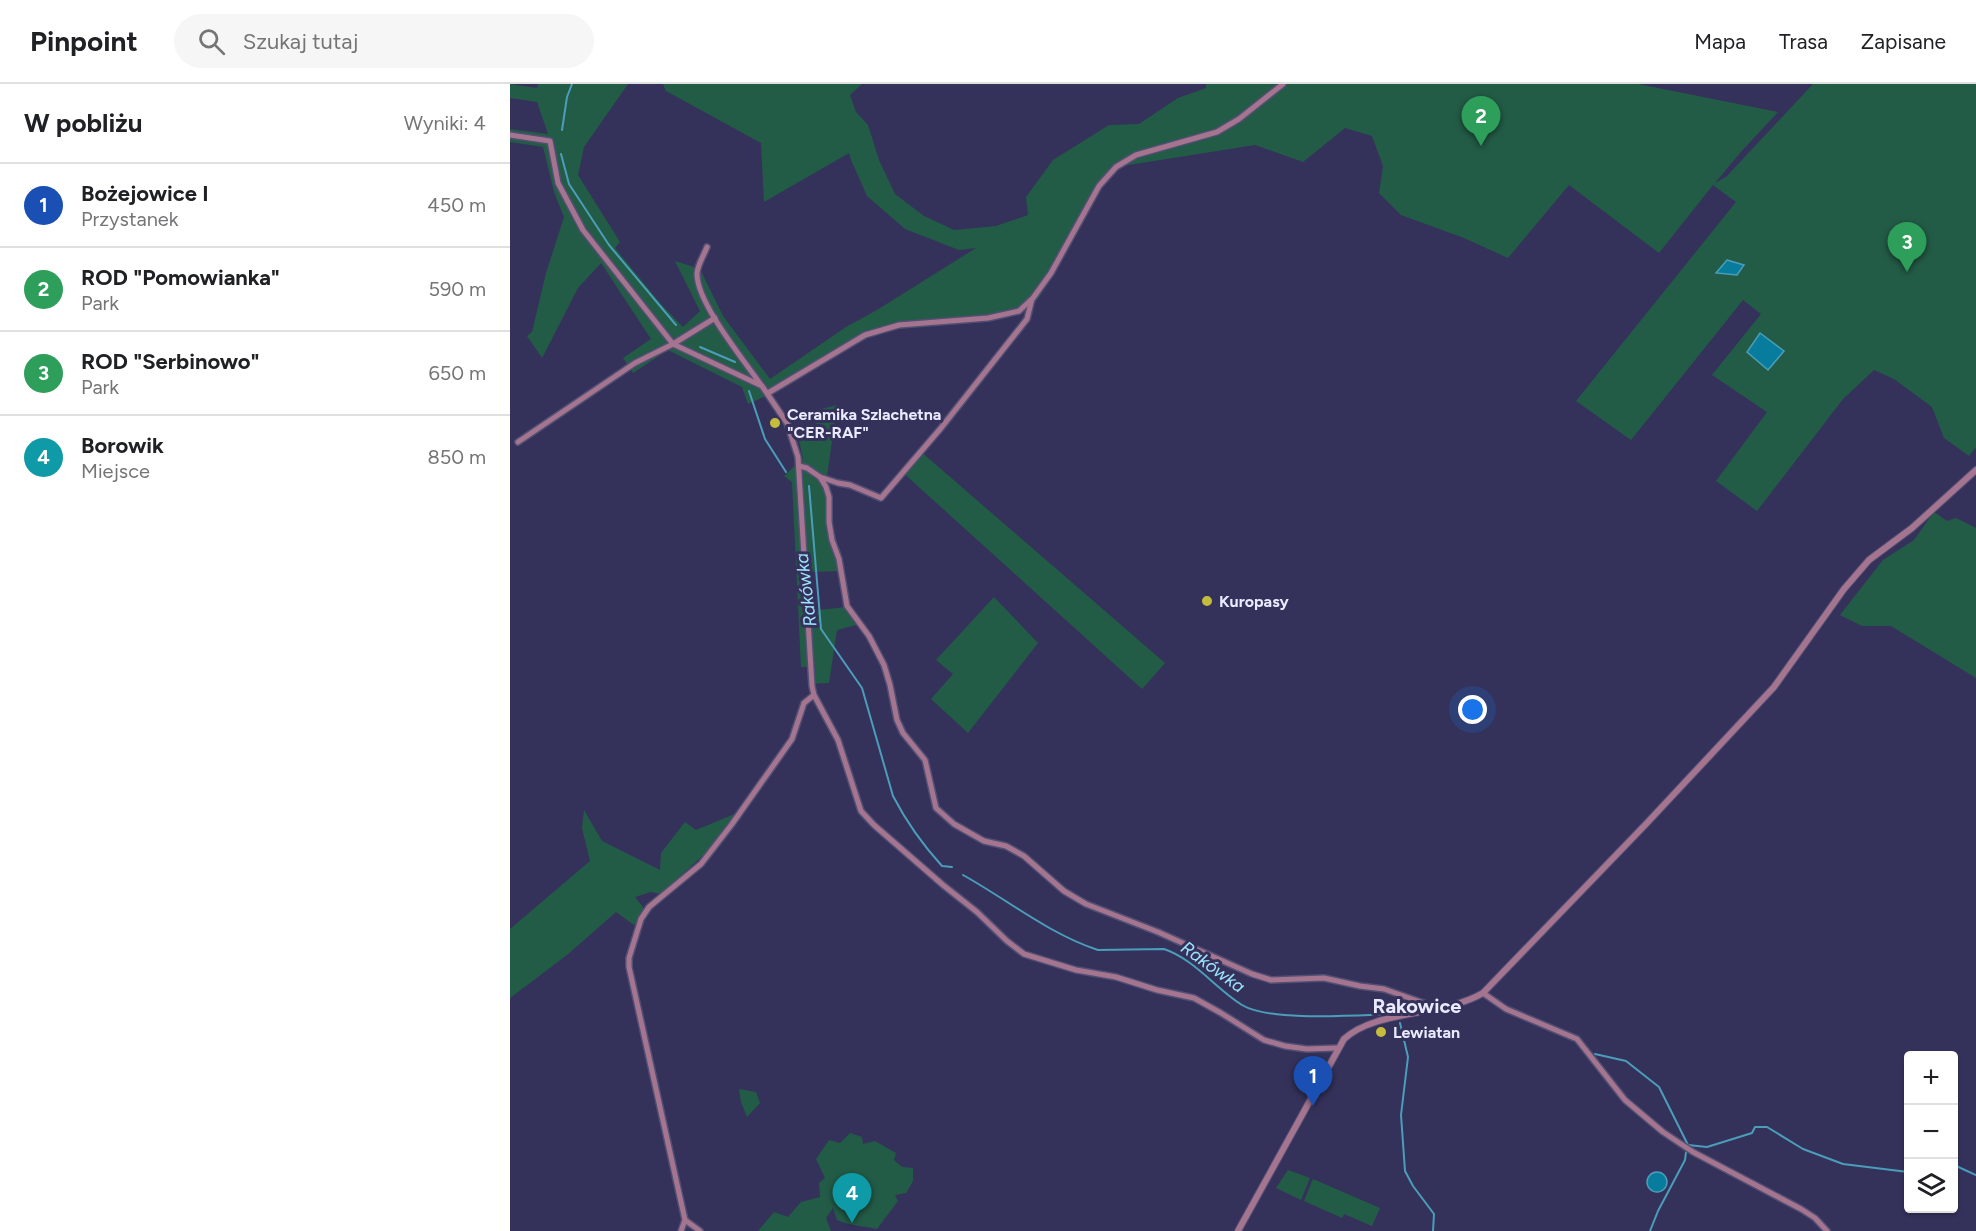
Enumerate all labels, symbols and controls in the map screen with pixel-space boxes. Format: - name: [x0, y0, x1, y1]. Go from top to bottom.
- search box: [174, 14, 594, 68]
- text: Pinpoint: [30, 24, 138, 58]
- icon: search: [195, 25, 228, 58]
- text: Szukaj tutaj: [243, 28, 358, 55]
- text: Mapa: [1694, 29, 1746, 54]
- text: Trasa: [1779, 29, 1828, 54]
- text: Zapisane: [1861, 29, 1946, 54]
- pin: 2: [1462, 97, 1500, 146]
- text: W pobliżu: [24, 107, 142, 139]
- text: Wyniki: 4: [404, 111, 486, 135]
- text: Bożejowice I: [81, 180, 209, 207]
- text: 1: [39, 193, 48, 217]
- text: 450 m: [427, 193, 486, 217]
- text: Przystanek: [81, 207, 178, 231]
- pin: 3: [1888, 222, 1926, 272]
- text: ROD "Pomowianka": [81, 264, 280, 291]
- text: 2: [38, 277, 49, 301]
- text: 590 m: [428, 277, 486, 301]
- text: Park: [81, 291, 119, 315]
- text: ROD "Serbinowo": [81, 348, 260, 375]
- text: 3: [38, 361, 49, 385]
- text: 650 m: [428, 361, 486, 385]
- text: Park: [81, 375, 119, 399]
- place label: Ceramika Szlachetna "CER-RAF": [787, 405, 941, 442]
- marker: Ceramika Szlachetna "CER-RAF": [768, 416, 782, 430]
- text: Borowik: [81, 432, 164, 459]
- text: 4: [37, 445, 50, 469]
- text: 850 m: [427, 445, 486, 469]
- text: Miejsce: [81, 459, 150, 483]
- water label: Rakówka: [791, 552, 821, 628]
- place label: Kuropasy: [1219, 592, 1290, 611]
- marker: Kuropasy: [1200, 594, 1214, 608]
- your location: [1458, 695, 1487, 724]
- water label: Rakówka: [1177, 936, 1250, 998]
- district label: Rakowice: [1373, 994, 1461, 1018]
- place label: Lewiatan: [1393, 1023, 1460, 1042]
- marker: Lewiatan: [1374, 1025, 1388, 1039]
- map controls: [1904, 1051, 1958, 1213]
- button: +: [1904, 1051, 1958, 1105]
- pin: 1: [1294, 1056, 1332, 1106]
- button: −: [1904, 1105, 1958, 1159]
- button: layers: [1904, 1159, 1958, 1213]
- pin: 4: [832, 1174, 872, 1223]

